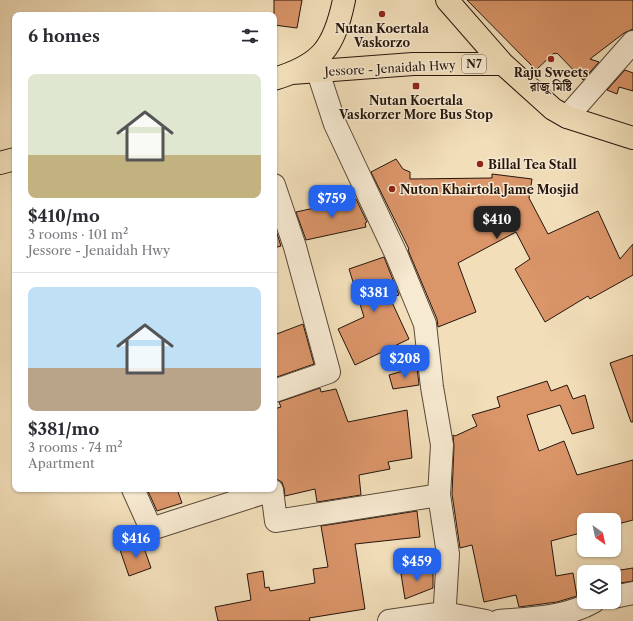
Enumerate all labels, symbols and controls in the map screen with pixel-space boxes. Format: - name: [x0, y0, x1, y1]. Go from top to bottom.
- marker: Nutan Koertala Vaskorzo: [377, 9, 387, 19]
- place label: Nutan Koertala Vaskorzo: [335, 21, 430, 50]
- icon: filters: [239, 25, 261, 47]
- text: 6 homes: [28, 26, 100, 46]
- marker: Raju Sweets রাজু মিষ্টি: [546, 54, 556, 64]
- road number: N7: [462, 55, 486, 73]
- street label: Jessore - Jenaidah Hwy: [322, 57, 456, 79]
- place label: Raju Sweets রাজু মিষ্টি: [514, 65, 589, 94]
- marker: Nutan Koertala Vaskorzer More Bus Stop: [411, 81, 421, 91]
- place label: Nutan Koertala Vaskorzer More Bus Stop: [338, 93, 493, 122]
- icon: home: [109, 100, 181, 172]
- place label: Billal Tea Stall: [488, 157, 577, 172]
- marker: Billal Tea Stall: [475, 159, 485, 169]
- place label: Nuton Khairtola Jame Mosjid: [400, 182, 579, 197]
- marker: Nuton Khairtola Jame Mosjid: [387, 184, 397, 194]
- pin: $759: [308, 185, 356, 219]
- text: $759: [318, 190, 346, 206]
- text: $410/mo: [28, 206, 100, 226]
- pin: $410: [473, 206, 521, 240]
- text: $410: [483, 211, 511, 227]
- text: 3 rooms · 101 m²: [28, 226, 128, 242]
- text: Jessore - Jenaidah Hwy: [28, 242, 170, 258]
- pin: $381: [350, 279, 398, 313]
- text: $381: [360, 284, 388, 300]
- icon: home: [109, 313, 181, 385]
- pin: $208: [381, 345, 429, 379]
- text: $208: [389, 350, 421, 366]
- text: $381/mo: [28, 419, 99, 439]
- text: 3 rooms · 74 m²: [28, 439, 123, 455]
- text: Apartment: [28, 455, 95, 471]
- north arrow: [577, 513, 621, 557]
- map controls: [577, 513, 621, 609]
- pin: $416: [112, 525, 160, 559]
- text: $416: [122, 530, 150, 546]
- pin: $459: [393, 548, 441, 582]
- text: $459: [402, 553, 432, 569]
- button: layers: [577, 565, 621, 609]

